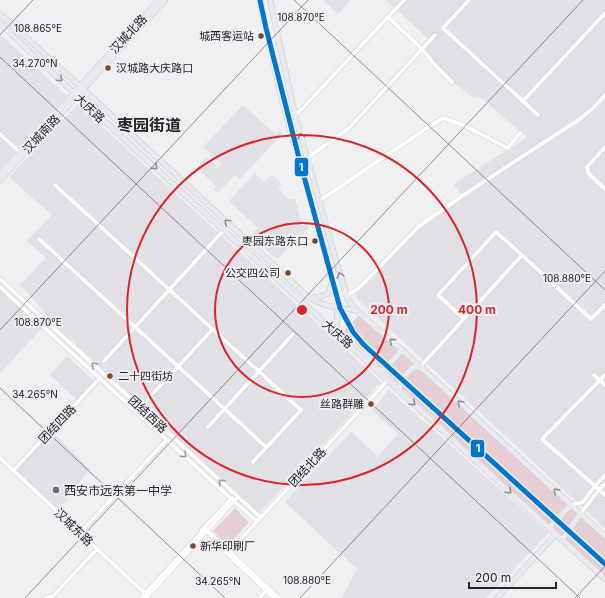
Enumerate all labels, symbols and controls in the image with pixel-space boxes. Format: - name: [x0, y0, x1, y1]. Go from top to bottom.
- street label: 汉城北路: [106, 11, 150, 57]
- text: 108.870°E: [277, 11, 325, 23]
- text: 108.865°E: [14, 22, 62, 34]
- place label: 城西客运站: [199, 29, 254, 43]
- marker: 城西客运站: [256, 31, 266, 41]
- text: 34.270°N: [12, 57, 58, 69]
- place label: 汉城路大庆路口: [116, 61, 193, 75]
- marker: 汉城路大庆路口: [103, 63, 113, 73]
- one-way arrow: [55, 75, 62, 82]
- street label: 大庆路: [72, 90, 108, 126]
- street label: 汉城南路: [19, 111, 63, 157]
- district label: 枣园街道: [117, 115, 181, 135]
- one-way arrow: [297, 133, 305, 139]
- line badge: 1: [294, 157, 309, 177]
- text: 1: [299, 160, 304, 174]
- one-way arrow: [150, 163, 158, 170]
- one-way arrow: [225, 220, 232, 227]
- place label: 枣园东路东口: [242, 234, 308, 248]
- marker: 枣园东路东口: [310, 236, 320, 246]
- place label: 公交四公司: [225, 266, 280, 280]
- marker: 公交四公司: [283, 268, 293, 278]
- one-way arrow: [336, 271, 345, 278]
- text: 108.880°E: [543, 272, 591, 284]
- text: 200 m: [370, 302, 408, 317]
- text: 400 m: [458, 302, 496, 317]
- centre of rings: [295, 303, 309, 317]
- text: 108.870°E: [14, 316, 62, 328]
- street label: 大庆路: [320, 316, 356, 352]
- one-way arrow: [389, 338, 396, 345]
- one-way arrow: [92, 363, 99, 370]
- place label: 二十四街坊: [118, 369, 173, 383]
- marker: 二十四街坊: [105, 371, 115, 381]
- text: 34.265°N: [12, 388, 58, 400]
- street label: 团结西路: [125, 392, 171, 436]
- place label: 丝路群雕: [320, 397, 364, 411]
- marker: 丝路群雕: [366, 399, 376, 409]
- one-way arrow: [408, 399, 416, 406]
- one-way arrow: [457, 400, 465, 408]
- street label: 团结四路: [35, 401, 79, 447]
- line badge: 1: [470, 439, 485, 458]
- text: 1: [476, 441, 481, 455]
- street label: 团结北路: [285, 444, 329, 490]
- one-way arrow: [179, 450, 186, 457]
- one-way arrow: [218, 479, 226, 486]
- place label: 西安市远东第一中学: [64, 483, 172, 498]
- marker: 西安市远东第一中学: [51, 485, 61, 495]
- one-way arrow: [504, 486, 512, 494]
- one-way arrow: [553, 489, 560, 496]
- street label: 汉城东路: [52, 505, 96, 549]
- place label: 新华印刷厂: [200, 539, 255, 553]
- marker: 新华印刷厂: [188, 541, 198, 551]
- scale bar: [469, 564, 556, 590]
- text: 200 m: [475, 570, 511, 585]
- text: 108.880°E: [283, 574, 331, 586]
- text: 34.265°N: [195, 575, 241, 587]

